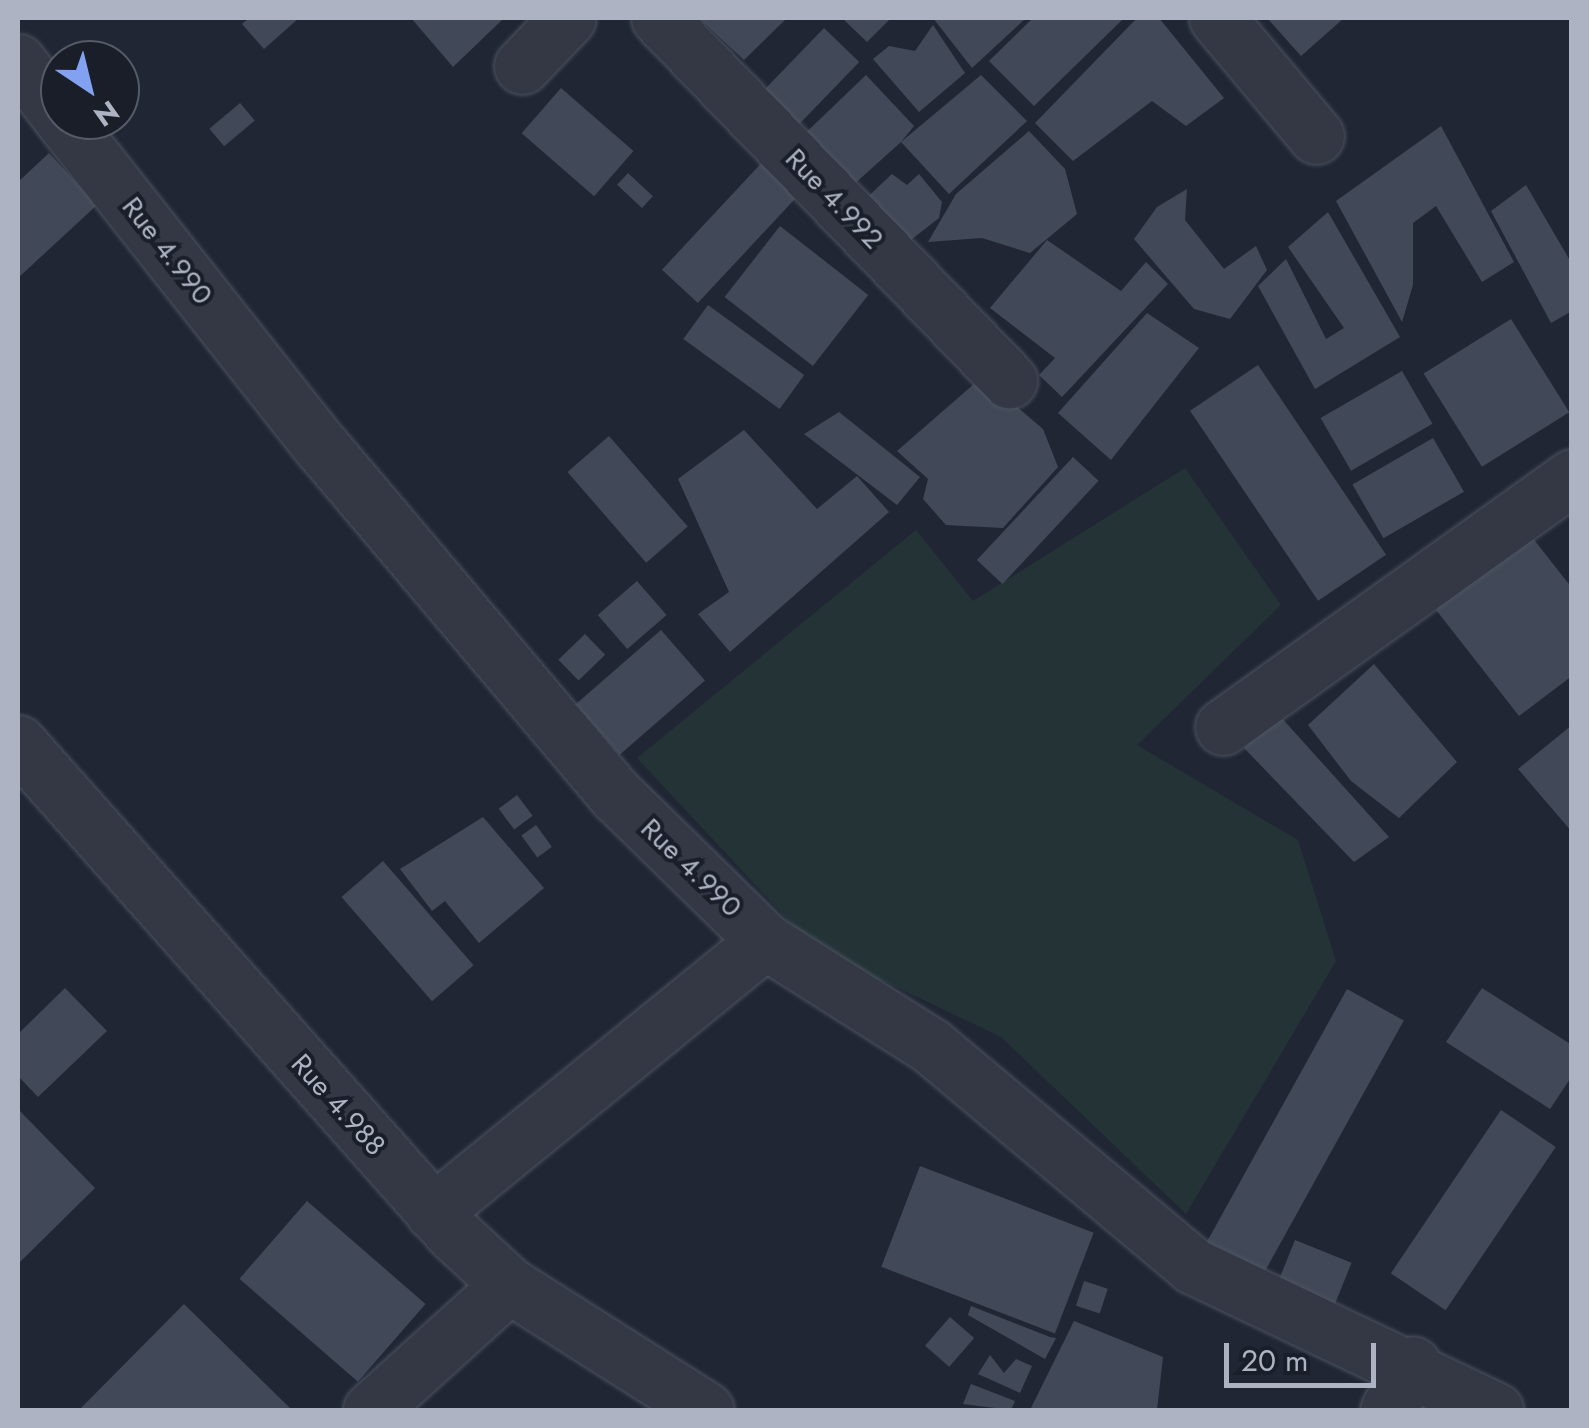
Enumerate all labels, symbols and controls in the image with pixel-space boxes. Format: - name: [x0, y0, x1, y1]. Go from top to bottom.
- north arrow: [40, 40, 140, 140]
- text: N: [85, 90, 127, 137]
- street label: Rue 4.992: [778, 142, 890, 256]
- street label: Rue 4.990: [115, 191, 219, 311]
- street label: Rue 4.990: [634, 812, 748, 924]
- street label: Rue 4.988: [284, 1047, 392, 1163]
- scale bar: [1229, 1323, 1382, 1385]
- text: 20 m: [1241, 1339, 1308, 1382]

